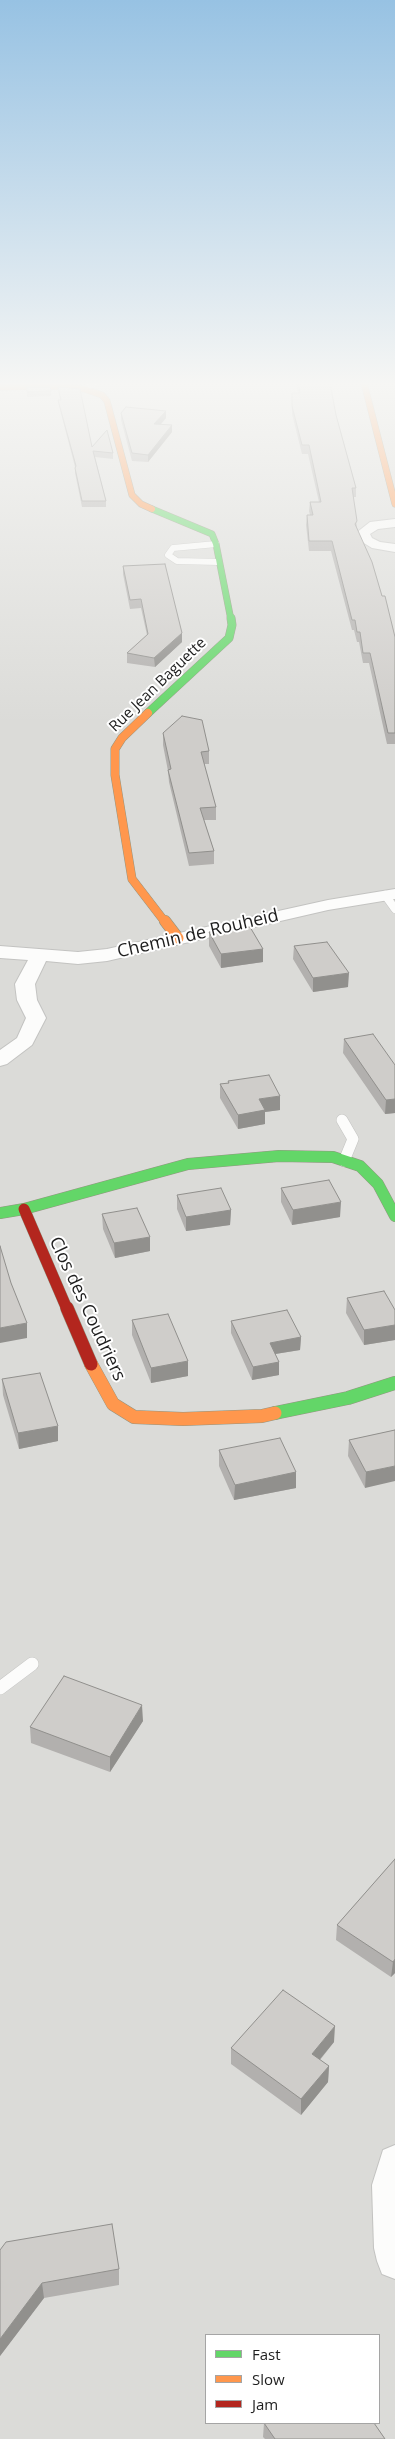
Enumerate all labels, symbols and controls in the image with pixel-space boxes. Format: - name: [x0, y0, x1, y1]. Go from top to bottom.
- street label: Rue Jean Baguette: [106, 634, 210, 736]
- street label: Chemin de Rouheid: [115, 905, 281, 963]
- street label: Clos des Coudriers: [44, 1234, 130, 1384]
- legend: [205, 2334, 380, 2424]
- text: Fast: [252, 2344, 281, 2364]
- text: Slow: [252, 2369, 285, 2389]
- text: Jam: [252, 2394, 278, 2414]

